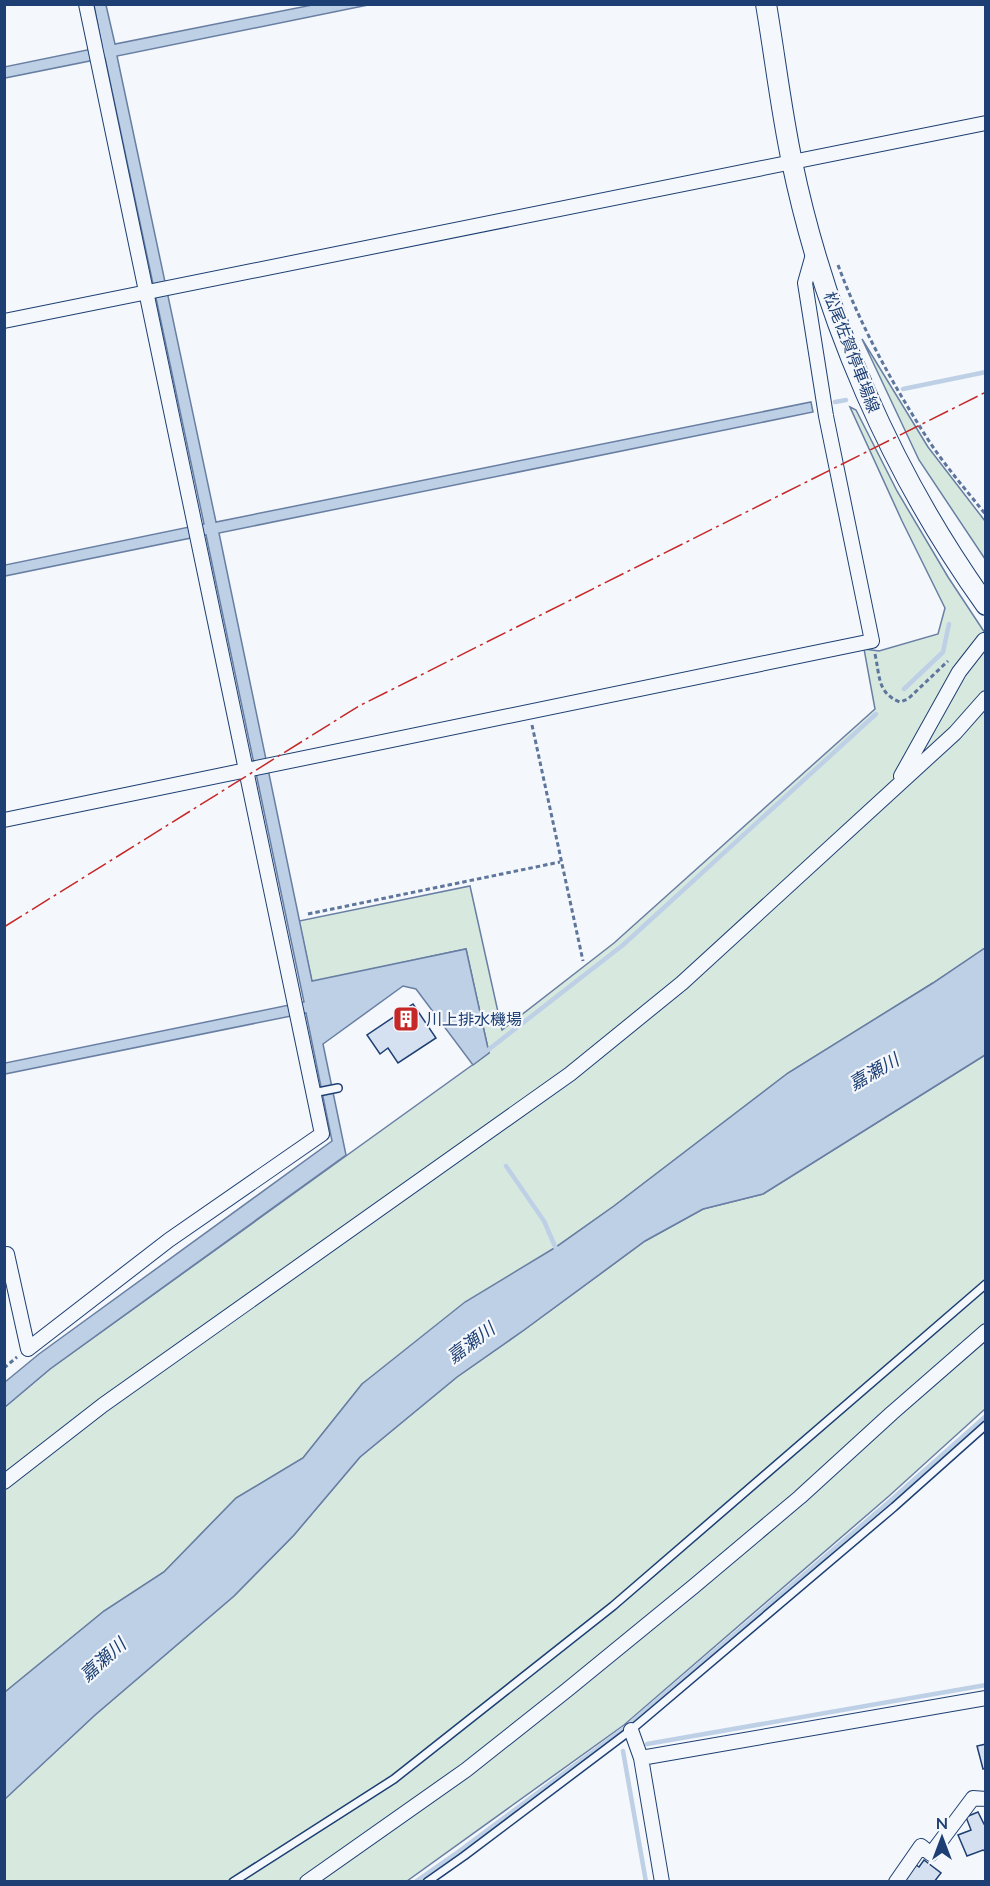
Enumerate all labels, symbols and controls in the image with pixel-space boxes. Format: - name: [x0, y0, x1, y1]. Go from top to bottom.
- street label: 松尾佐賀停車場線: [821, 289, 884, 415]
- building icon: 川上排水機場: [391, 1004, 421, 1034]
- place label: 川上排水機場: [426, 1009, 522, 1028]
- water label: 嘉瀬川: [845, 1047, 904, 1094]
- water label: 嘉瀬川: [442, 1316, 500, 1367]
- water label: 嘉瀬川: [75, 1632, 131, 1685]
- north arrow: [912, 1808, 972, 1868]
- text: N: [936, 1813, 948, 1832]

